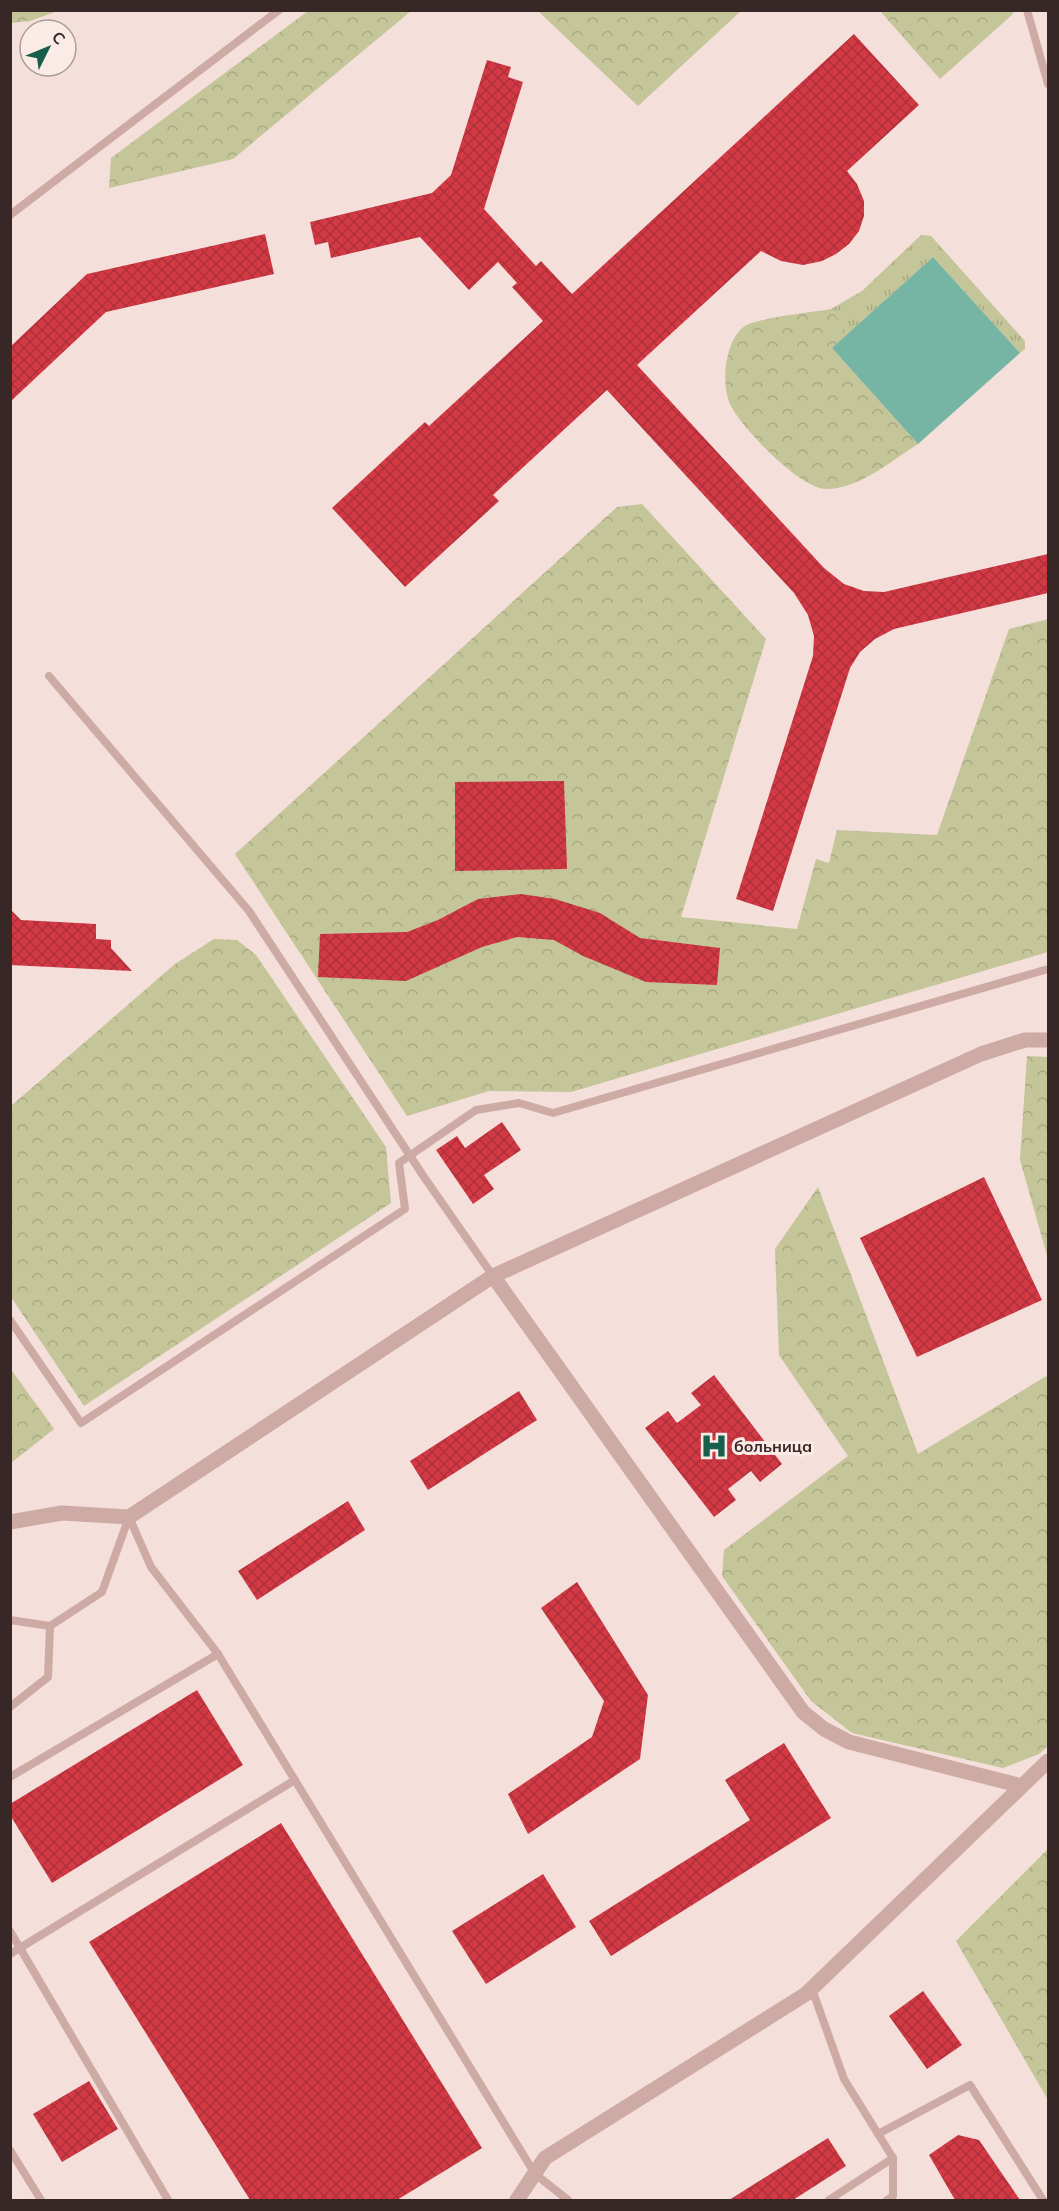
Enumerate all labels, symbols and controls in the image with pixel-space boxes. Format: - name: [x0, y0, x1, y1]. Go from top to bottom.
- north arrow: [18, 18, 78, 78]
- text: С: [48, 27, 70, 49]
- hospital icon: больница: [699, 1431, 729, 1461]
- place label: больница: [734, 1436, 812, 1456]

